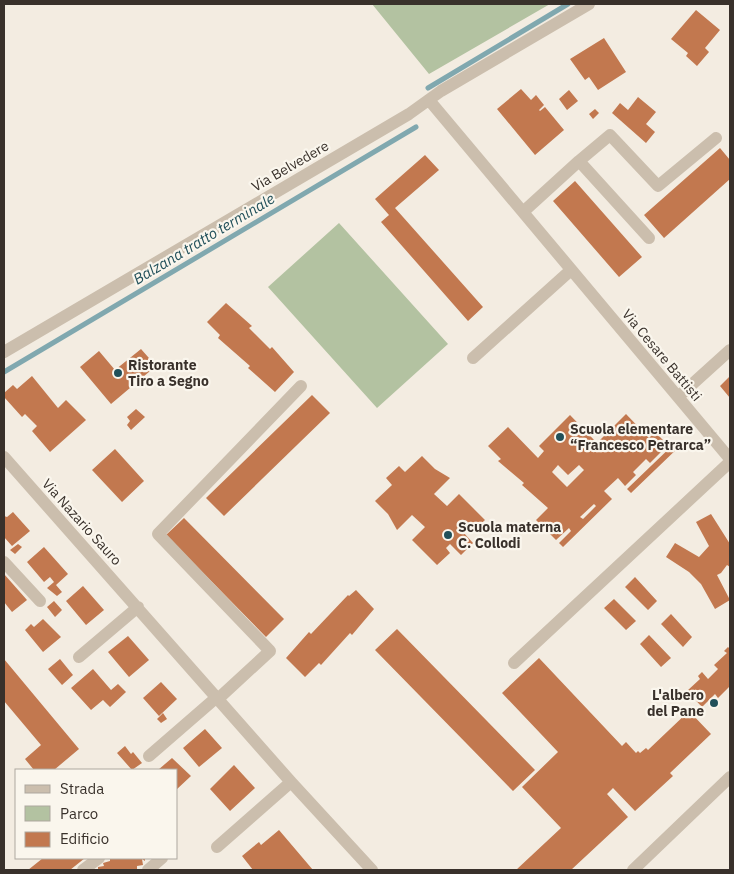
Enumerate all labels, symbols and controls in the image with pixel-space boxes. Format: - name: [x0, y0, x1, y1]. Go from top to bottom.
- street label: Via Belvedere: [248, 136, 332, 195]
- water label: Balzana tratto terminale: [130, 189, 278, 288]
- street label: Via Cesare Battisti: [618, 305, 706, 405]
- place label: Ristorante Tiro a Segno: [128, 356, 209, 390]
- marker: Ristorante Tiro a Segno: [112, 367, 124, 379]
- place label: Scuola elementare “Francesco Petrarca”: [570, 420, 711, 454]
- marker: Scuola elementare “Francesco Petrarca”: [554, 431, 566, 443]
- street label: Via Nazario Sauro: [38, 475, 126, 569]
- place label: Scuola materna C. Collodi: [458, 518, 561, 552]
- marker: Scuola materna C. Collodi: [442, 529, 454, 541]
- place label: L'albero del Pane: [647, 686, 704, 720]
- marker: L'albero del Pane: [708, 697, 720, 709]
- legend: [15, 769, 178, 859]
- text: Strada: [60, 779, 104, 798]
- text: Parco: [60, 804, 98, 823]
- text: Edificio: [60, 829, 109, 848]

